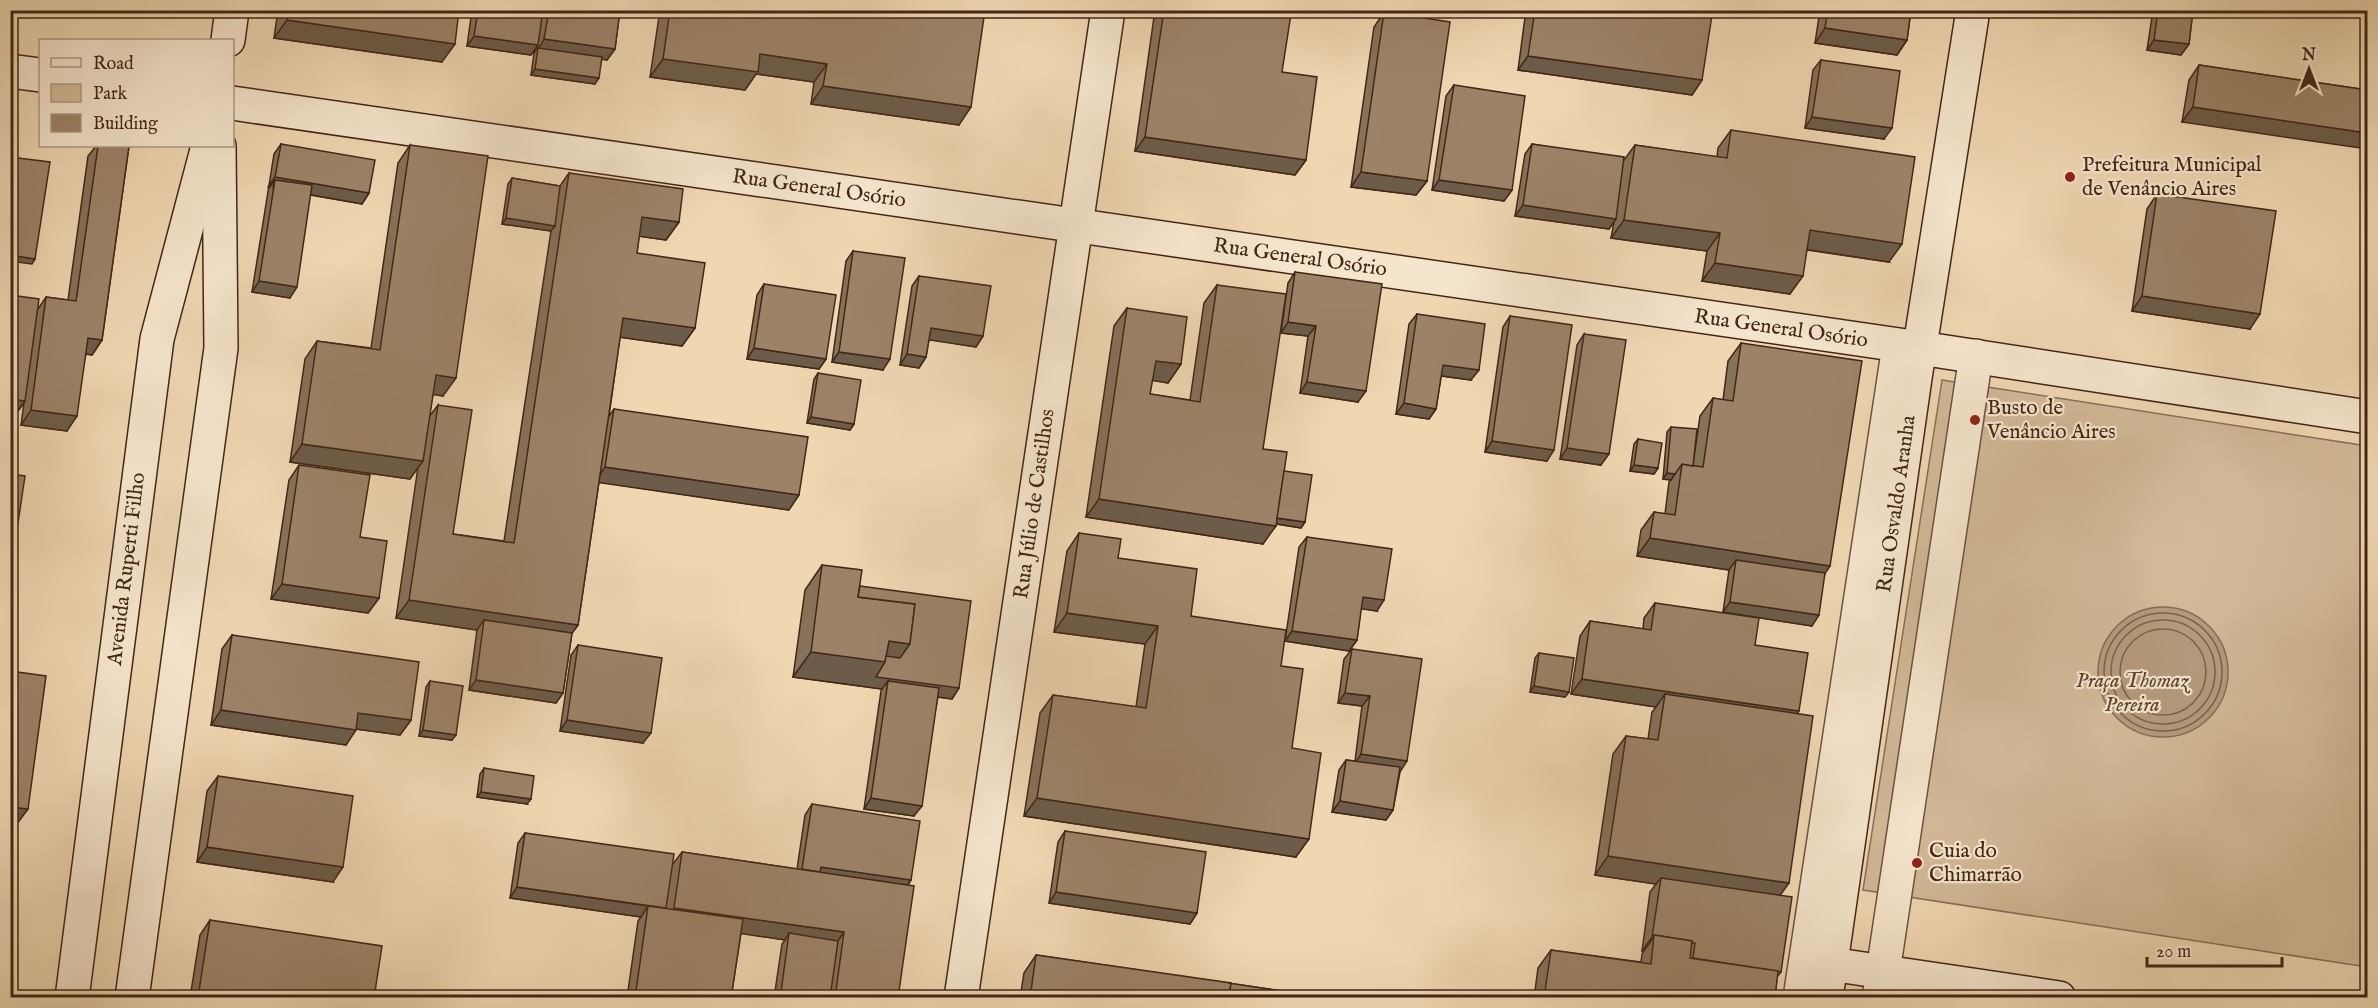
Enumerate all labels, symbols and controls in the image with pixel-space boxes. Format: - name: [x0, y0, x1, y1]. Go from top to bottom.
- legend: [39, 39, 234, 147]
- north arrow: [2279, 39, 2339, 99]
- text: N: [2301, 46, 2316, 66]
- text: Road: [93, 53, 134, 76]
- text: Park: [93, 83, 128, 106]
- text: Building: [93, 113, 158, 136]
- place label: Prefeitura Municipal de Venâncio Aires: [2082, 152, 2262, 203]
- street label: Rua General Osório: [730, 163, 908, 215]
- marker: Prefeitura Municipal de Venâncio Aires: [2063, 170, 2077, 184]
- street label: Rua General Osório: [1211, 232, 1389, 284]
- street label: Rua General Osório: [1692, 303, 1870, 355]
- place label: Busto de Venâncio Aires: [1986, 395, 2116, 446]
- street label: Rua Júlio de Castilhos: [1008, 407, 1062, 601]
- street label: Rua Osvaldo Aranha: [1871, 413, 1923, 594]
- marker: Busto de Venâncio Aires: [1968, 413, 1982, 427]
- street label: Avenida Ruperti Filho: [102, 471, 152, 668]
- park label: Praça Thomaz Pereira: [2076, 668, 2190, 719]
- place label: Cuia do Chimarrão: [1929, 838, 2022, 889]
- marker: Cuia do Chimarrão: [1910, 856, 1924, 870]
- scale bar: [2147, 930, 2282, 968]
- text: 20 m: [2156, 941, 2191, 964]

